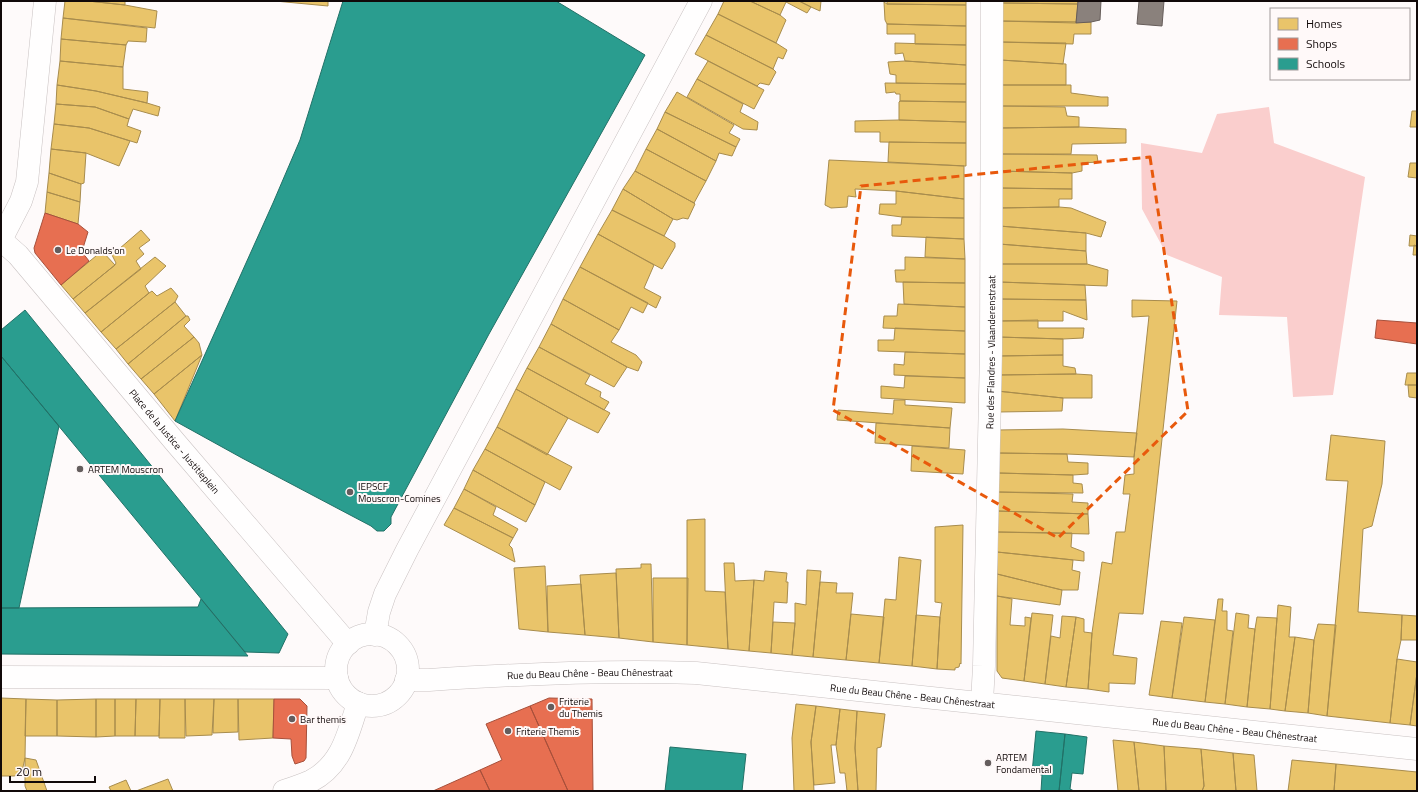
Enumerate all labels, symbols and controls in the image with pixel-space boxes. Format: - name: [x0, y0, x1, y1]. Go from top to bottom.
- legend: [1270, 8, 1410, 80]
- text: Homes: [1306, 14, 1342, 33]
- text: Shops: [1306, 34, 1338, 53]
- text: Schools: [1306, 54, 1346, 73]
- place label: Le Donalds'on: [66, 243, 125, 258]
- marker: Le Donalds'on: [53, 245, 63, 255]
- street label: Rue des Flandres - Vlaanderenstraat: [982, 275, 999, 429]
- street label: Place de la Justice - Justitieplein: [125, 386, 223, 497]
- place label: ARTEM Mouscron: [88, 462, 163, 477]
- marker: ARTEM Mouscron: [75, 464, 85, 474]
- place label: IEPSCF Mouscron-Comines: [358, 479, 441, 506]
- marker: IEPSCF Mouscron-Comines: [345, 487, 355, 497]
- street label: Rue du Beau Chêne - Beau Chênestraat: [507, 665, 673, 683]
- street label: Rue du Beau Chêne - Beau Chênestraat: [829, 680, 996, 713]
- place label: Friterie du Themis: [559, 694, 603, 721]
- marker: Friterie du Themis: [546, 702, 556, 712]
- place label: Bar themis: [300, 712, 346, 727]
- marker: Bar themis: [287, 714, 297, 724]
- street label: Rue du Beau Chêne - Beau Chênestraat: [1152, 714, 1318, 746]
- place label: Friterie Themis: [516, 724, 579, 739]
- marker: Friterie Themis: [503, 726, 513, 736]
- place label: ARTEM Fondamental: [996, 750, 1052, 777]
- scale bar: [10, 758, 95, 784]
- marker: ARTEM Fondamental: [983, 758, 993, 768]
- text: 20 m: [16, 762, 42, 781]

